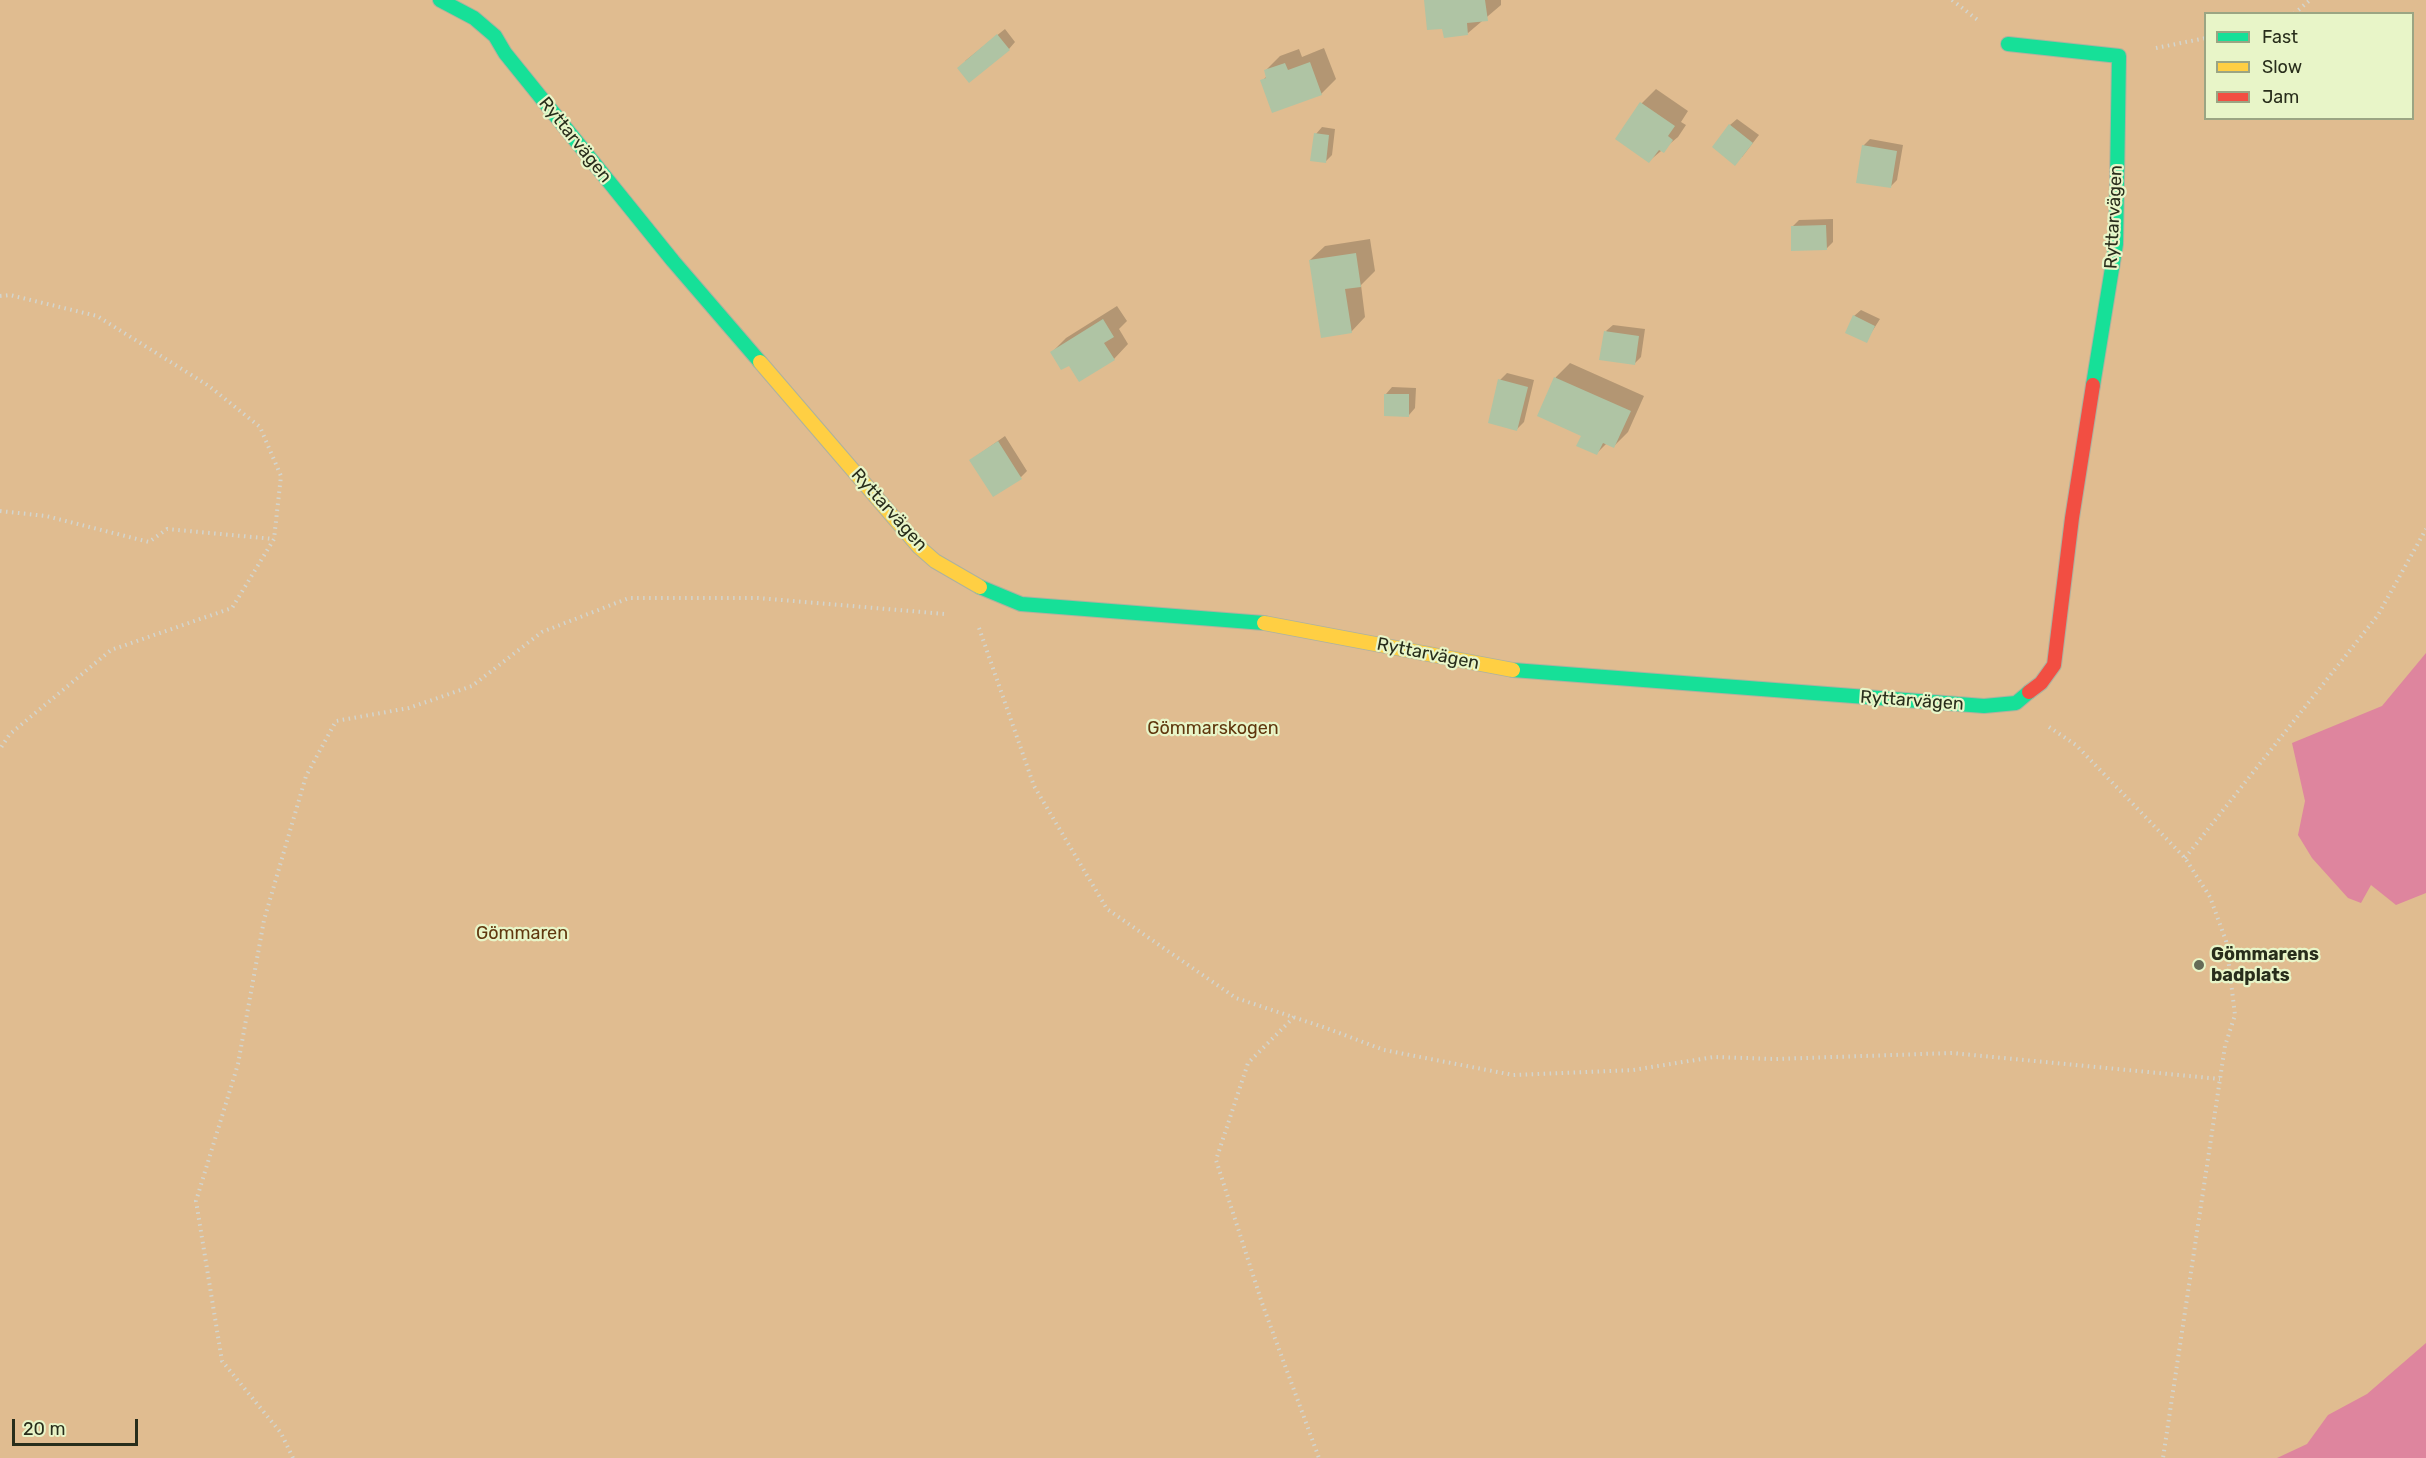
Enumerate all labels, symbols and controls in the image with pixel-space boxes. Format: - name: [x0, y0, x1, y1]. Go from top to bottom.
- legend: [2204, 12, 2414, 120]
- text: Fast: [2262, 26, 2298, 48]
- text: Slow: [2262, 56, 2302, 78]
- text: Jam: [2262, 86, 2299, 108]
- street label: Ryttarvägen: [534, 93, 616, 187]
- street label: Ryttarvägen: [2100, 165, 2128, 269]
- street label: Ryttarvägen: [846, 464, 932, 556]
- street label: Ryttarvägen: [1375, 633, 1481, 675]
- street label: Ryttarvägen: [1859, 687, 1965, 715]
- park label: Gömmarskogen: [1147, 718, 1279, 740]
- park label: Gömmaren: [476, 923, 568, 945]
- place label: Gömmarens badplats: [2211, 944, 2319, 986]
- marker: Gömmarens badplats: [2192, 958, 2206, 972]
- scale bar: [15, 1407, 141, 1445]
- text: 20 m: [23, 1418, 65, 1440]

